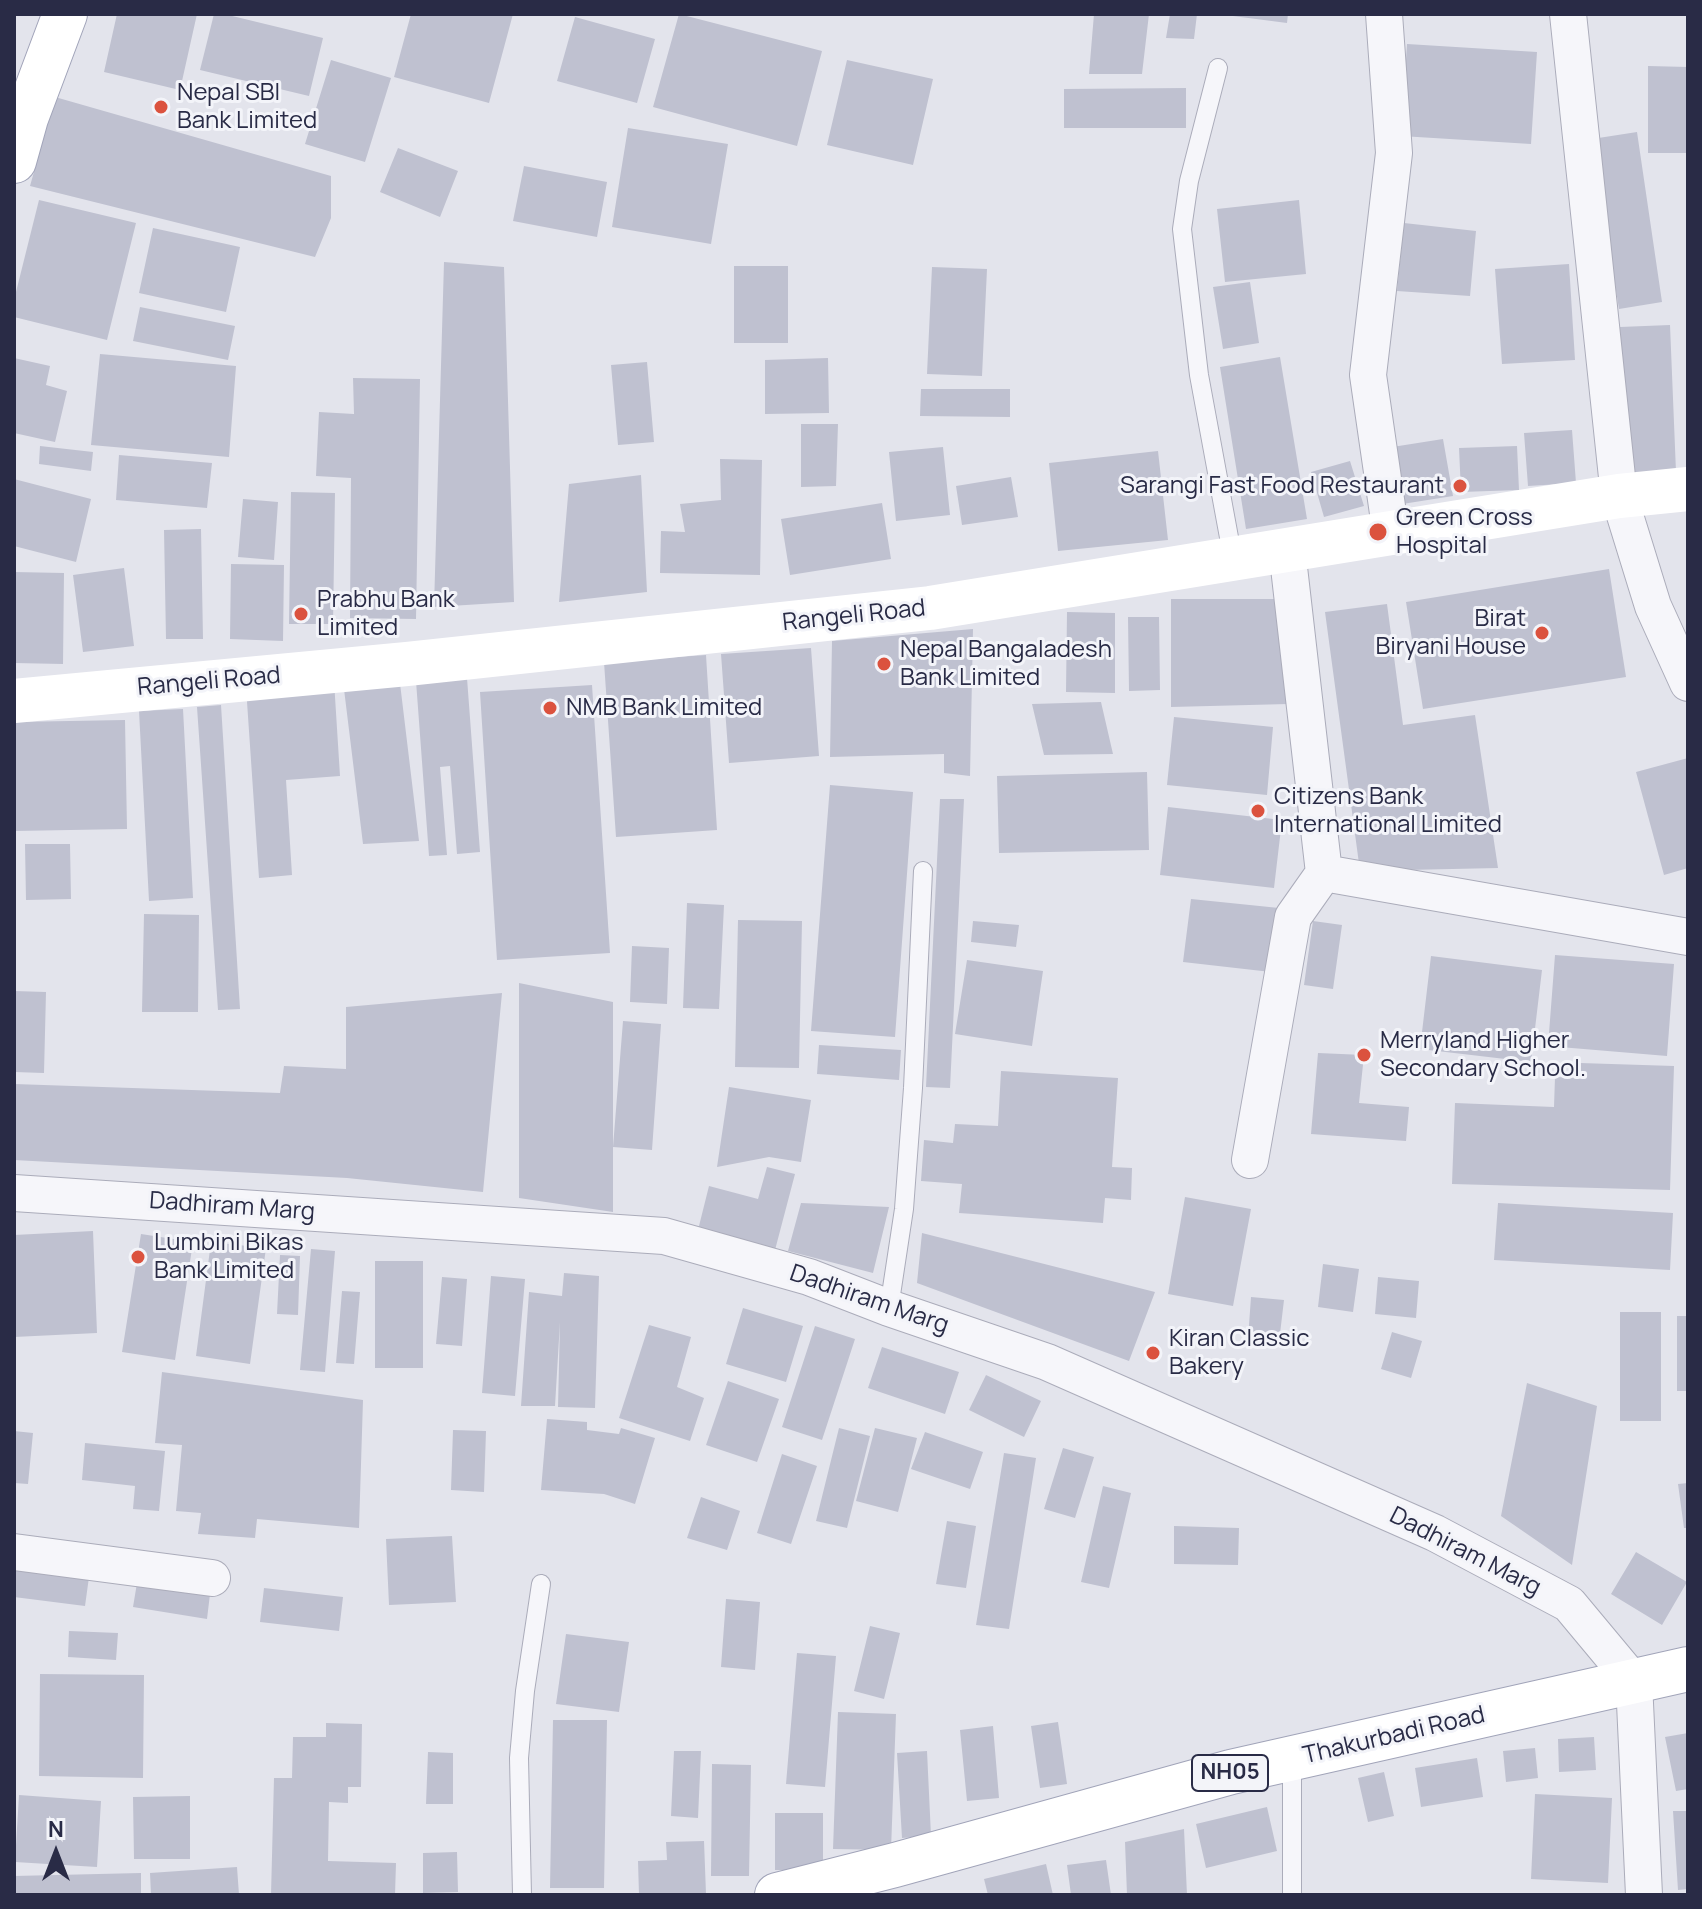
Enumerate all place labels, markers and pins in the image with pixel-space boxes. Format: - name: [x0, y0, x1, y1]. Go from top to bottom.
- place label: Nepal SBI Bank Limited: [177, 79, 317, 135]
- marker: Nepal SBI Bank Limited: [152, 98, 170, 116]
- place label: Sarangi Fast Food Restaurant: [1120, 472, 1444, 500]
- marker: Sarangi Fast Food Restaurant: [1451, 477, 1469, 495]
- place label: Green Cross Hospital: [1396, 504, 1533, 560]
- marker: Green Cross Hospital: [1367, 521, 1389, 543]
- place label: Prabhu Bank Limited: [317, 586, 455, 642]
- marker: Prabhu Bank Limited: [292, 605, 310, 623]
- place label: Birat Biryani House: [1376, 605, 1526, 661]
- marker: Birat Biryani House: [1533, 624, 1551, 642]
- place label: Nepal Bangaladesh Bank Limited: [900, 636, 1112, 692]
- marker: Nepal Bangaladesh Bank Limited: [875, 655, 893, 673]
- place label: NMB Bank Limited: [566, 694, 762, 722]
- marker: NMB Bank Limited: [541, 699, 559, 717]
- place label: Citizens Bank International Limited: [1274, 783, 1502, 839]
- marker: Citizens Bank International Limited: [1249, 802, 1267, 820]
- place label: Merryland Higher Secondary School.: [1380, 1027, 1586, 1083]
- marker: Merryland Higher Secondary School.: [1355, 1046, 1373, 1064]
- place label: Lumbini Bikas Bank Limited: [154, 1229, 303, 1285]
- marker: Lumbini Bikas Bank Limited: [129, 1248, 147, 1266]
- place label: Kiran Classic Bakery: [1169, 1325, 1310, 1381]
- marker: Kiran Classic Bakery: [1144, 1344, 1162, 1362]

